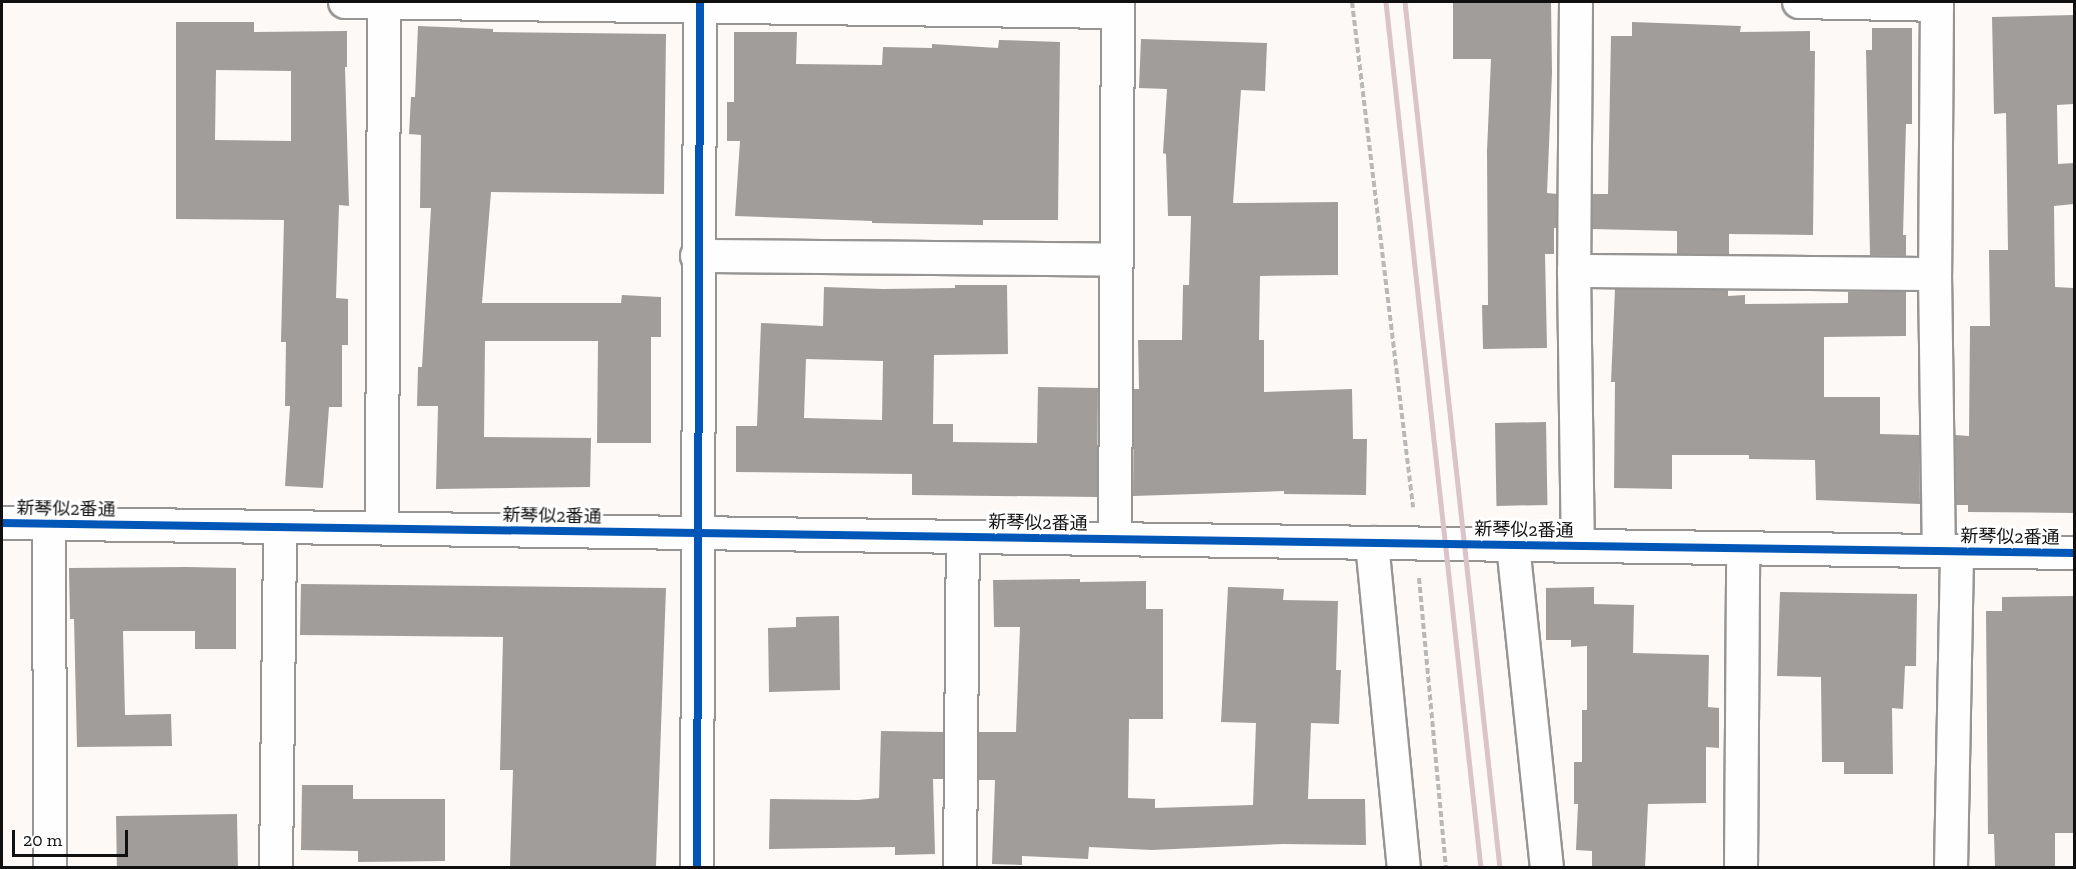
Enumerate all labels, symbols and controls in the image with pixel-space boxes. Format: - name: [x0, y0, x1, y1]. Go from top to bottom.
- street label: 新琴似2番通: [16, 497, 116, 521]
- street label: 新琴似2番通: [502, 504, 602, 528]
- street label: 新琴似2番通: [988, 511, 1088, 535]
- street label: 新琴似2番通: [1474, 518, 1574, 542]
- street label: 新琴似2番通: [1960, 525, 2060, 549]
- scale bar: [15, 818, 130, 856]
- text: 20 m: [23, 829, 62, 851]

